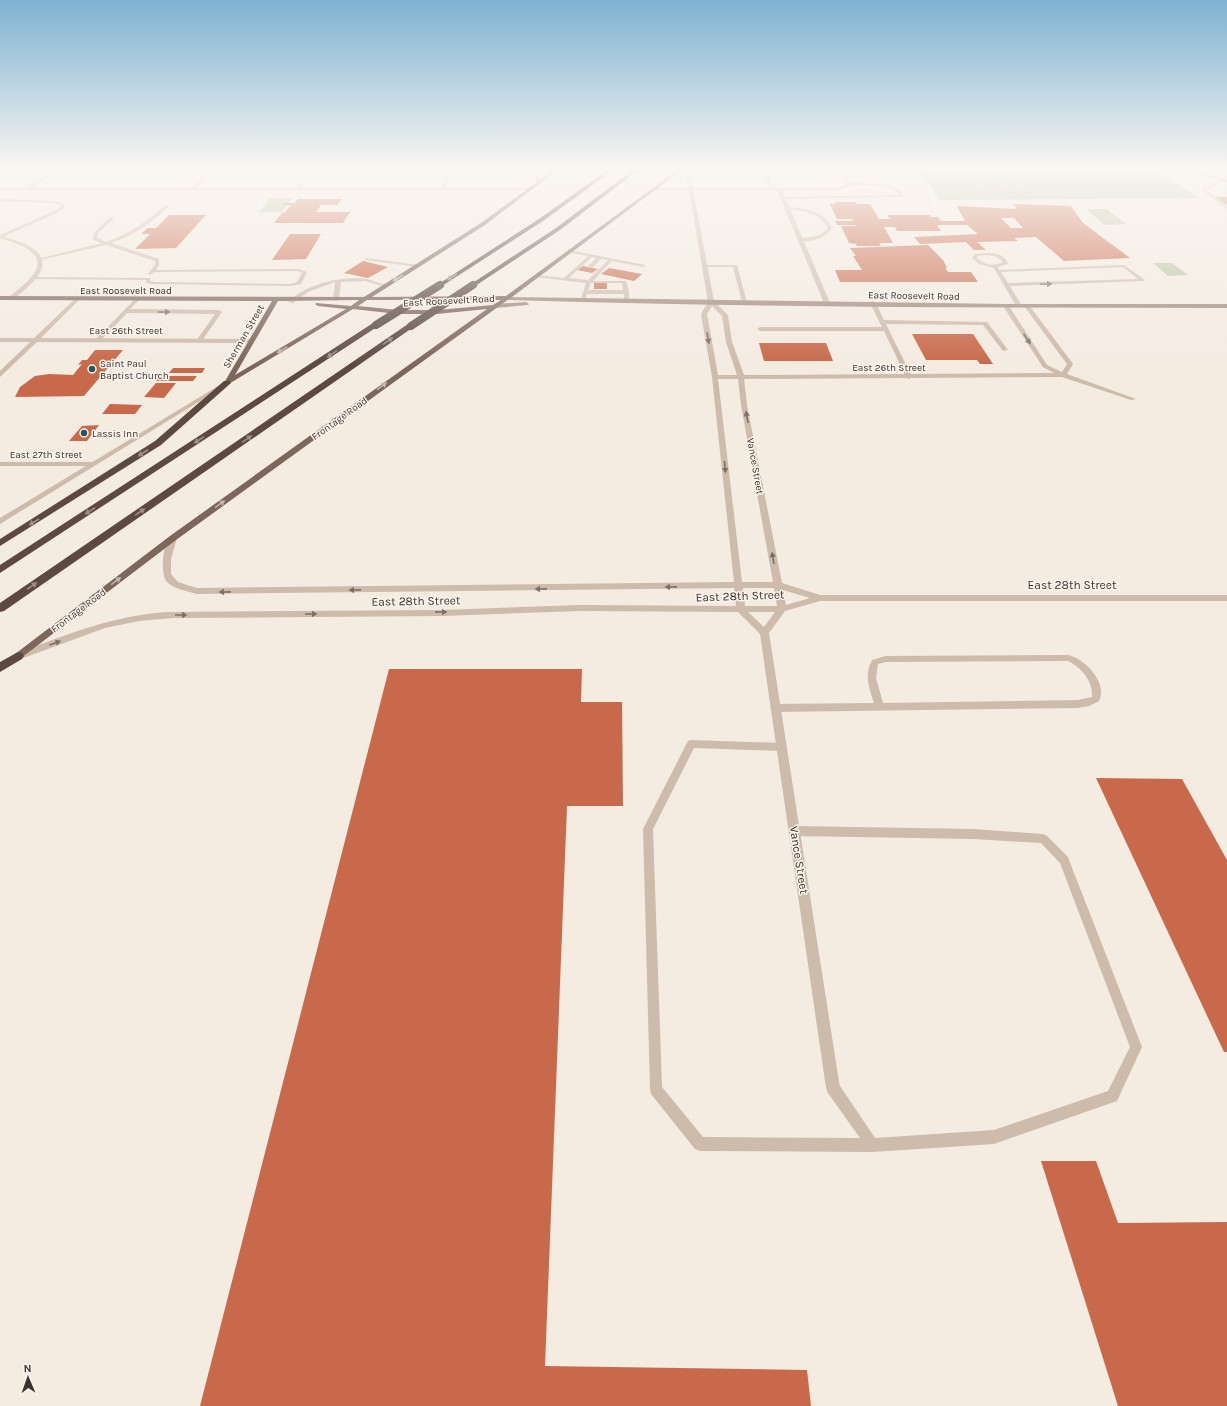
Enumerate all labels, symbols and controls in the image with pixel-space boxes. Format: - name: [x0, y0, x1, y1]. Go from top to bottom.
- one-way arrow: [447, 273, 458, 281]
- one-way arrow: [392, 275, 404, 282]
- one-way arrow: [1040, 280, 1052, 287]
- street label: East Roosevelt Road: [80, 285, 172, 297]
- street label: East Roosevelt Road: [868, 289, 960, 303]
- street label: East Roosevelt Road: [403, 293, 495, 309]
- street label: Sherman Street: [221, 302, 267, 370]
- one-way arrow: [158, 309, 171, 315]
- street label: East 26th Street: [89, 325, 163, 337]
- one-way arrow: [705, 332, 711, 344]
- one-way arrow: [1023, 334, 1031, 344]
- one-way arrow: [383, 337, 394, 345]
- one-way arrow: [276, 346, 288, 353]
- one-way arrow: [327, 350, 337, 358]
- place label: Saint Paul Baptist Church: [100, 358, 169, 382]
- street label: East 26th Street: [852, 362, 926, 374]
- marker: Saint Paul Baptist Church: [87, 364, 97, 374]
- one-way arrow: [377, 382, 387, 390]
- street label: Frontage Road: [309, 395, 370, 443]
- one-way arrow: [743, 410, 749, 423]
- marker: Lassis Inn: [79, 428, 89, 438]
- place label: Lassis Inn: [92, 428, 138, 440]
- one-way arrow: [241, 435, 252, 443]
- one-way arrow: [194, 436, 205, 444]
- street label: Vance Street: [744, 437, 766, 496]
- street label: East 27th Street: [10, 449, 83, 461]
- one-way arrow: [138, 449, 149, 456]
- one-way arrow: [722, 461, 728, 473]
- one-way arrow: [215, 500, 225, 508]
- one-way arrow: [84, 507, 96, 514]
- one-way arrow: [134, 508, 145, 516]
- one-way arrow: [28, 518, 39, 526]
- one-way arrow: [769, 552, 775, 564]
- one-way arrow: [110, 577, 121, 585]
- street label: East 28th Street: [1028, 578, 1117, 592]
- one-way arrow: [27, 582, 37, 590]
- one-way arrow: [664, 584, 677, 590]
- one-way arrow: [535, 585, 547, 592]
- street label: Frontage Road: [49, 586, 108, 635]
- one-way arrow: [349, 587, 361, 594]
- street label: East 28th Street: [695, 587, 785, 605]
- one-way arrow: [218, 589, 231, 595]
- street label: East 28th Street: [371, 593, 461, 609]
- one-way arrow: [435, 609, 447, 616]
- one-way arrow: [305, 611, 318, 617]
- one-way arrow: [175, 612, 188, 618]
- one-way arrow: [49, 639, 61, 645]
- street label: Vance Street: [787, 825, 811, 895]
- north arrow: [8, 1358, 48, 1398]
- text: N: [23, 1362, 32, 1375]

